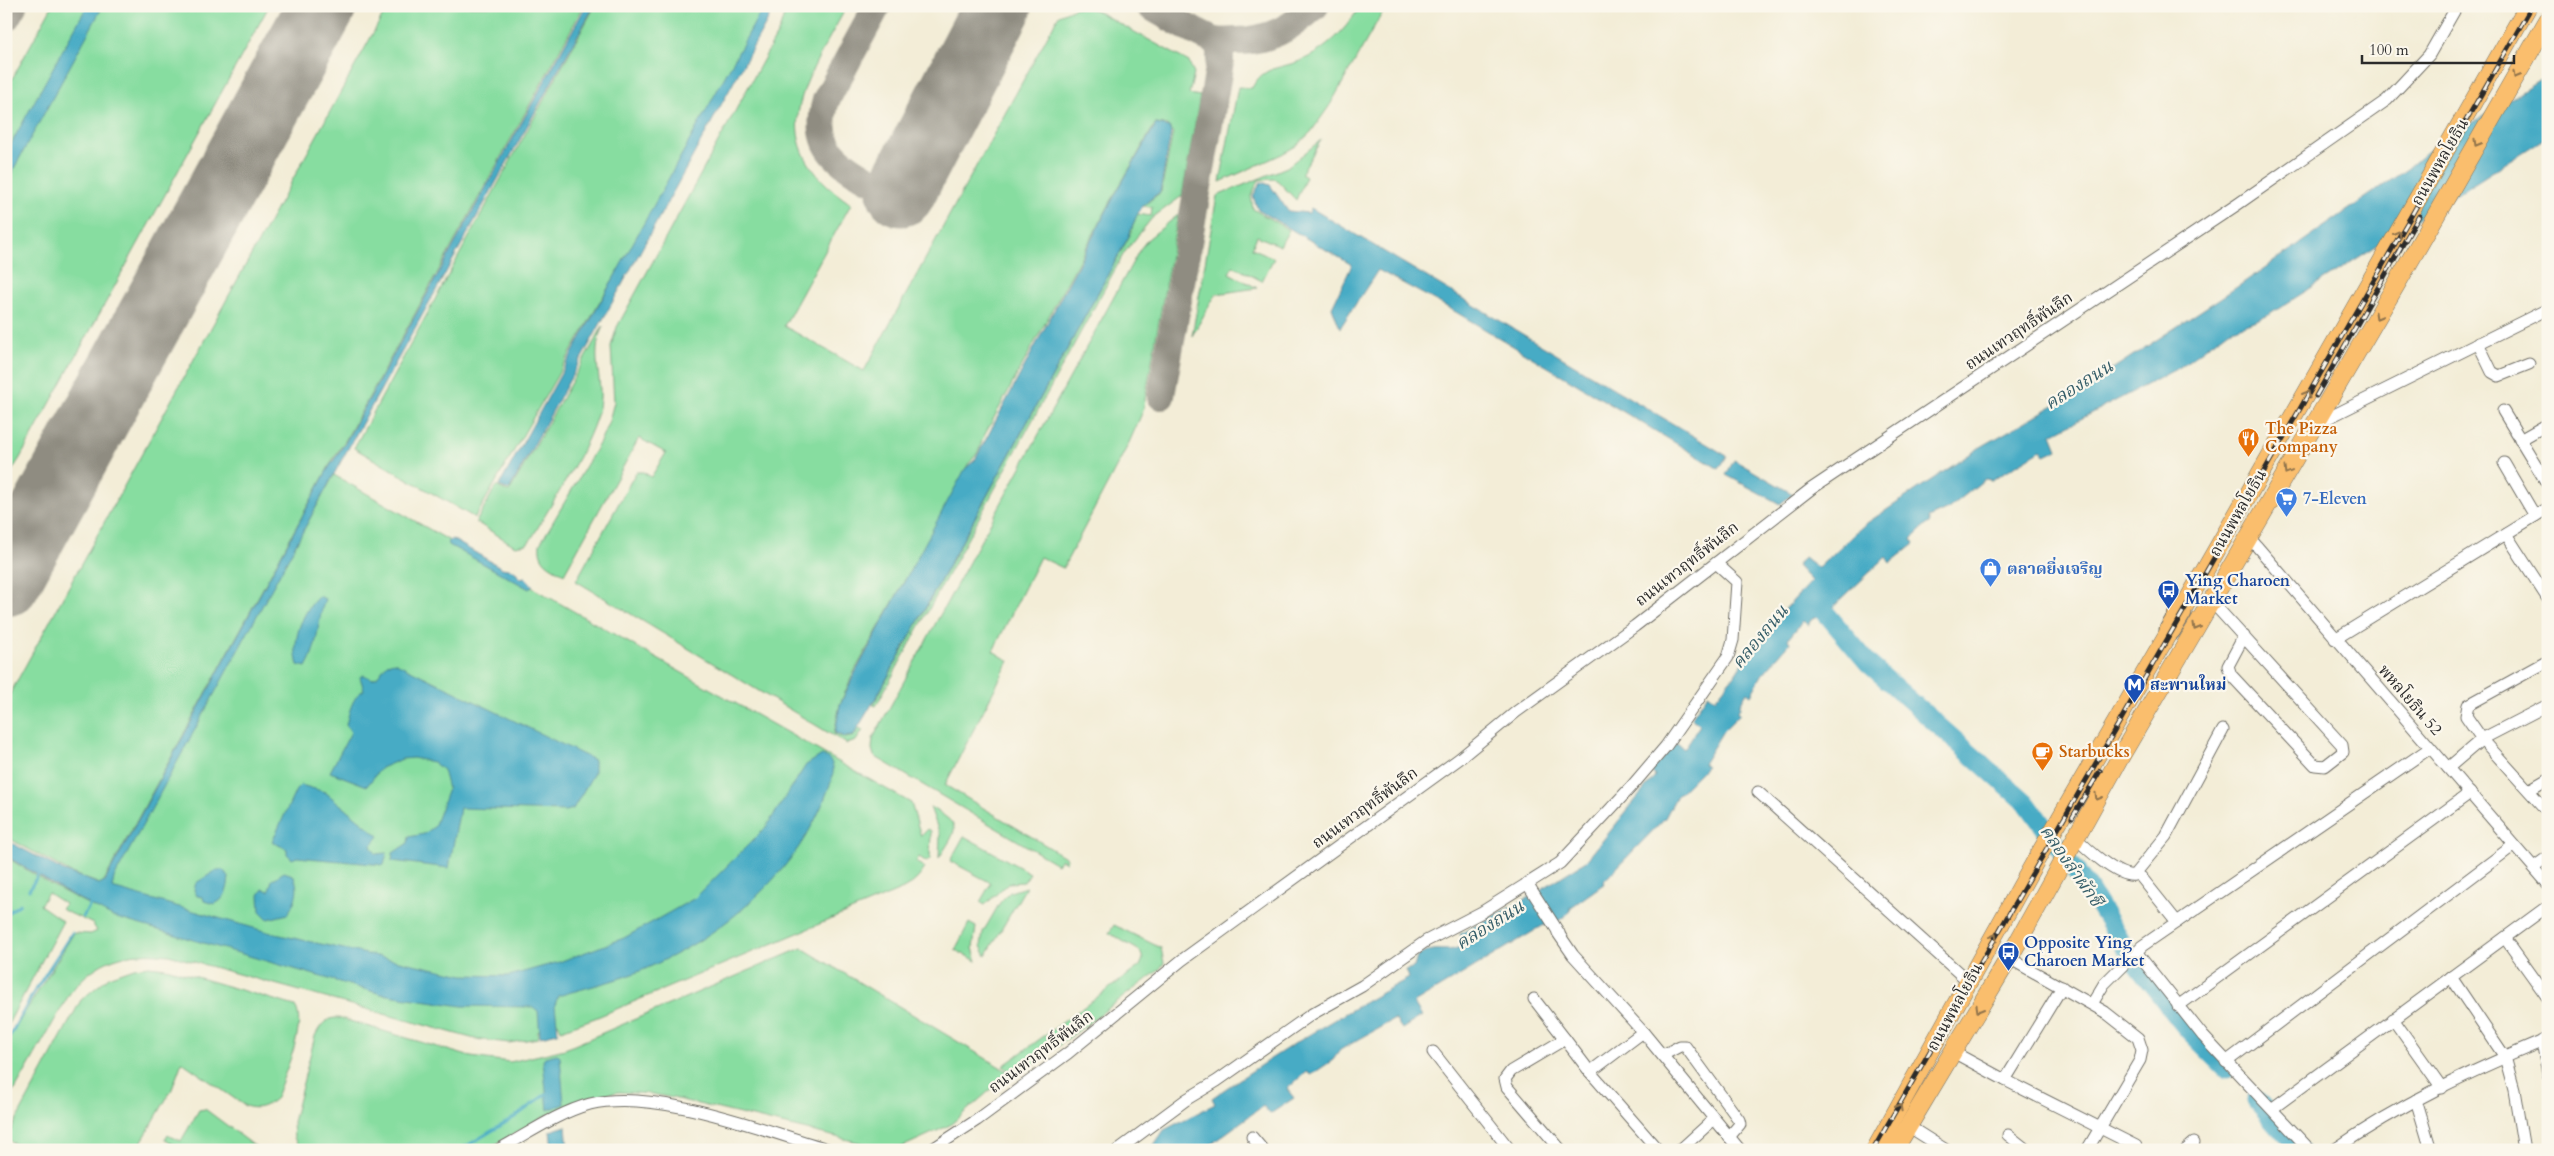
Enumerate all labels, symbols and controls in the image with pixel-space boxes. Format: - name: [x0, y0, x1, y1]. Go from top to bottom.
- scale bar: [2362, 32, 2514, 64]
- text: 100 m: [2369, 40, 2409, 60]
- one-way arrow: [2512, 70, 2522, 79]
- street label: ถนนพหลโยธิน: [2406, 114, 2474, 210]
- one-way arrow: [2474, 138, 2484, 147]
- one-way arrow: [2391, 231, 2401, 240]
- street label: ถนนเทวฤทธิ์พันลึก: [1960, 286, 2077, 375]
- one-way arrow: [2374, 311, 2384, 320]
- water label: คลองถนน: [2040, 354, 2118, 416]
- one-way arrow: [2300, 390, 2310, 399]
- place label: The Pizza Company: [2265, 418, 2338, 458]
- restaurant icon: The Pizza Company: [2237, 426, 2261, 457]
- street label: ถนนพหลโยธิน: [2204, 465, 2272, 561]
- one-way arrow: [2283, 466, 2293, 475]
- supermarket icon: 7-Eleven: [2275, 487, 2299, 518]
- place label: 7-Eleven: [2303, 488, 2367, 510]
- street label: ถนนเทวฤทธิ์พันลึก: [1630, 516, 1743, 611]
- shop icon: ตลาดยิ่งเจริญ: [1979, 557, 2003, 588]
- place label: ตลาดยิ่งเจริญ: [2007, 557, 2103, 580]
- place label: Ying Charoen Market: [2185, 570, 2291, 610]
- bus stop icon: Ying Charoen Market: [2157, 578, 2181, 609]
- water label: คลองถนน: [1726, 600, 1794, 674]
- one-way arrow: [2192, 621, 2202, 630]
- street label: พหลโยธิน 52: [2373, 660, 2447, 740]
- metro station icon: สะพานใหม่: [2122, 673, 2146, 704]
- place label: สะพานใหม่: [2150, 674, 2226, 696]
- cafe icon: Starbucks: [2031, 740, 2055, 771]
- place label: Starbucks: [2059, 741, 2130, 763]
- street label: ถนนเทวฤทธิ์พันลึก: [1307, 762, 1422, 854]
- one-way arrow: [2094, 791, 2104, 800]
- water label: คลองลำผักชี: [2034, 820, 2110, 914]
- water label: คลองถนน: [1451, 894, 1529, 956]
- place label: Opposite Ying Charoen Market: [2024, 932, 2145, 972]
- one-way arrow: [1988, 933, 1998, 942]
- bus stop icon: Opposite Ying Charoen Market: [1996, 940, 2020, 971]
- street label: ถนนพหลโยธิน: [1922, 959, 1988, 1055]
- one-way arrow: [1975, 1003, 1985, 1012]
- street label: ถนนเทวฤทธิ์พันลึก: [984, 1005, 1098, 1099]
- one-way arrow: [1893, 1104, 1903, 1113]

